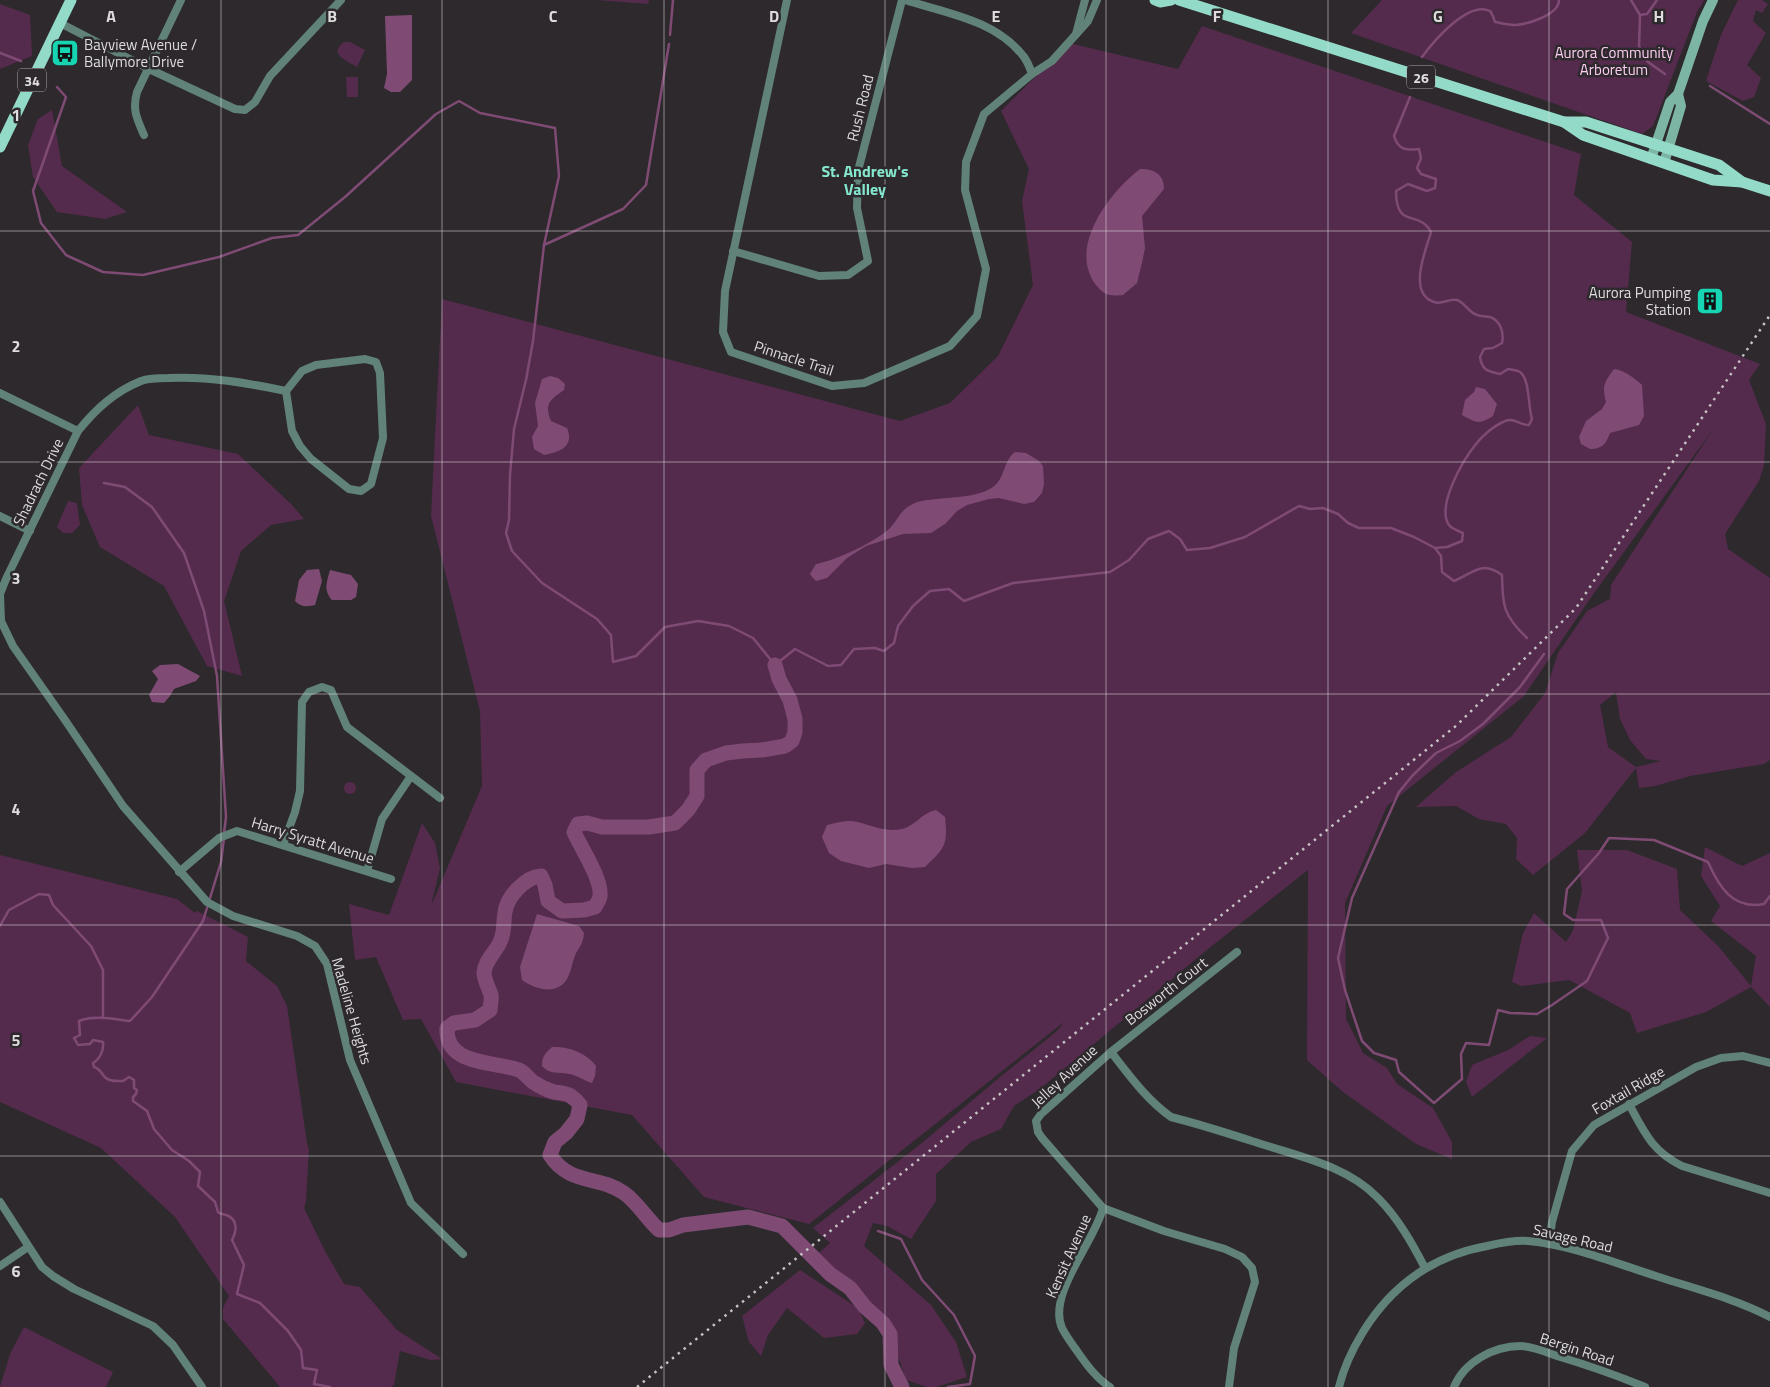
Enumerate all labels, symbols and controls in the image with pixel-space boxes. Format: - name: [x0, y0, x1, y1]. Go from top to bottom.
- text: A: [106, 4, 116, 28]
- text: B: [327, 4, 337, 28]
- text: C: [549, 4, 558, 28]
- text: D: [769, 4, 779, 28]
- text: E: [992, 4, 1001, 28]
- text: F: [1213, 4, 1222, 28]
- text: G: [1433, 4, 1443, 28]
- text: H: [1654, 4, 1664, 28]
- place label: Bayview Avenue / Ballymore Drive: [84, 33, 197, 73]
- bus stop icon: Bayview Avenue / Ballymore Drive: [50, 38, 80, 68]
- park label: Aurora Community Arboretum: [1555, 41, 1673, 81]
- road number: 26: [1407, 66, 1435, 88]
- road number: 34: [18, 68, 46, 92]
- street label: Rush Road: [841, 72, 879, 144]
- text: 1: [12, 103, 20, 127]
- district label: St. Andrew's Valley: [821, 159, 909, 201]
- place label: Aurora Pumping Station: [1589, 281, 1691, 321]
- building icon: Aurora Pumping Station: [1695, 286, 1725, 316]
- text: 2: [12, 334, 20, 358]
- street label: Pinnacle Trail: [751, 334, 837, 382]
- street label: Shadrach Drive: [7, 434, 69, 530]
- text: 3: [12, 566, 20, 590]
- text: 4: [12, 797, 21, 821]
- street label: Harry Syratt Avenue: [249, 810, 377, 870]
- street label: Bosworth Court: [1120, 951, 1213, 1031]
- street label: Madeline Heights: [326, 955, 378, 1067]
- text: 5: [12, 1028, 21, 1052]
- street label: Jelley Avenue: [1026, 1039, 1102, 1113]
- street label: Foxtail Ridge: [1587, 1060, 1669, 1120]
- street label: Kensit Avenue: [1039, 1210, 1097, 1302]
- street label: Savage Road: [1531, 1218, 1615, 1258]
- text: 6: [12, 1259, 21, 1283]
- street label: Bergin Road: [1537, 1326, 1617, 1372]

